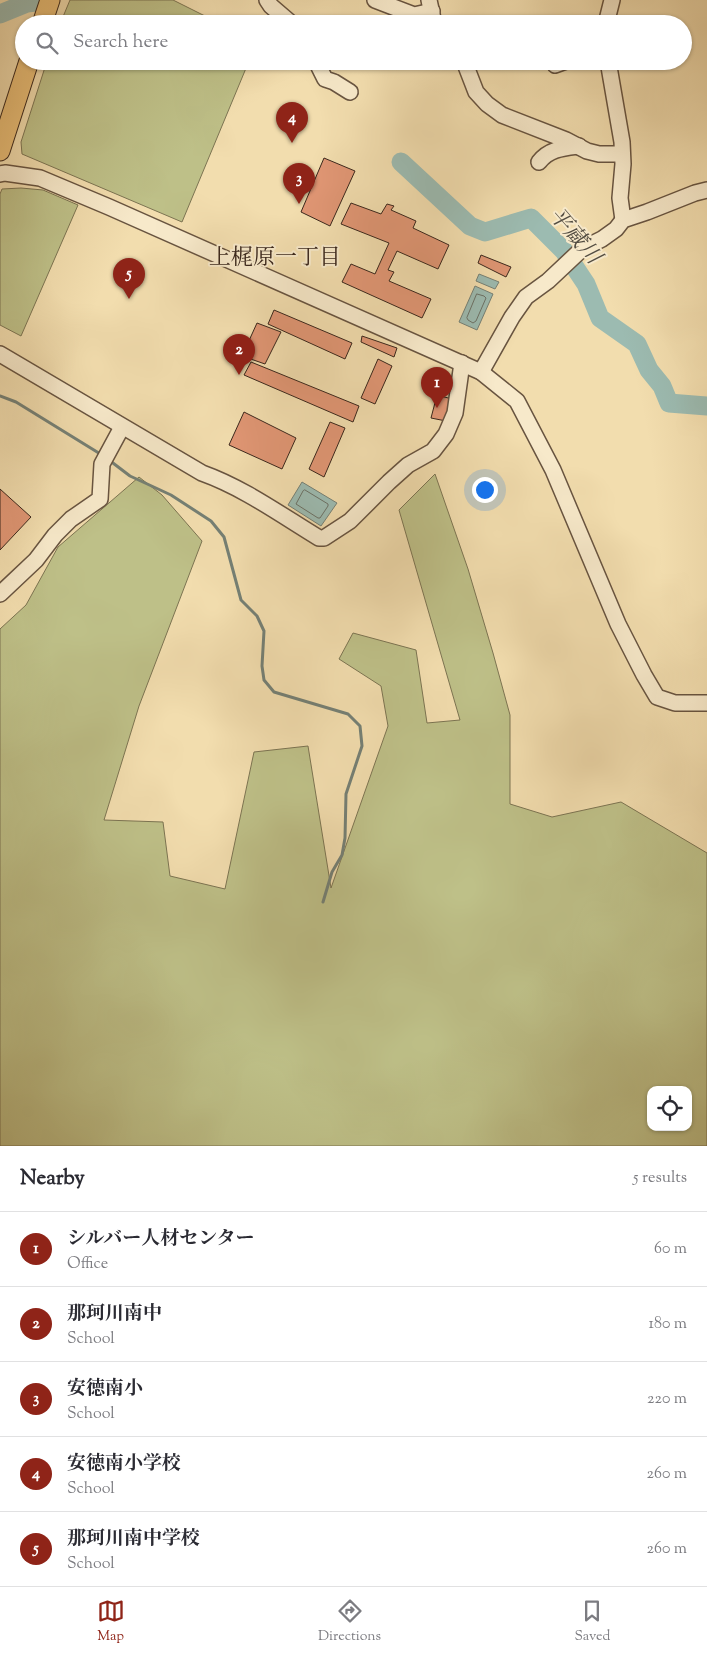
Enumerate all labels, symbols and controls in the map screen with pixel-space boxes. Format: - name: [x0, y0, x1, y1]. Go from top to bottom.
- search box: [15, 15, 692, 70]
- icon: search: [33, 29, 61, 57]
- text: Search here: [73, 29, 168, 56]
- pin: 4: [276, 102, 308, 143]
- pin: 3: [283, 163, 315, 204]
- water label: 平蔵川: [540, 202, 609, 274]
- district label: 上梶原一丁目: [209, 243, 341, 275]
- pin: 5: [113, 258, 145, 299]
- pin: 2: [223, 334, 255, 375]
- pin: 1: [421, 367, 453, 408]
- your location: [472, 477, 498, 503]
- map controls: [647, 1086, 692, 1131]
- button: locate: [647, 1086, 692, 1131]
- text: Nearby: [20, 1164, 85, 1194]
- text: 5 results: [633, 1167, 687, 1190]
- text: シルバー人材センター: [67, 1226, 254, 1253]
- text: 1: [33, 1238, 39, 1261]
- text: 60 m: [654, 1238, 687, 1261]
- text: Office: [67, 1253, 108, 1276]
- text: 那珂川南中: [67, 1301, 162, 1328]
- text: 2: [32, 1313, 40, 1336]
- text: 180 m: [648, 1313, 687, 1336]
- text: School: [67, 1328, 115, 1351]
- text: 安徳南小: [67, 1376, 143, 1403]
- text: 3: [33, 1388, 39, 1411]
- text: 220 m: [647, 1388, 687, 1411]
- text: School: [67, 1403, 115, 1426]
- text: 安徳南小学校: [67, 1451, 181, 1478]
- text: 4: [32, 1463, 40, 1486]
- text: 260 m: [646, 1463, 687, 1486]
- text: School: [67, 1478, 115, 1501]
- text: 那珂川南中学校: [67, 1526, 200, 1553]
- text: 5: [33, 1538, 39, 1561]
- text: 260 m: [646, 1538, 687, 1561]
- text: School: [67, 1553, 115, 1576]
- tab: Map: [97, 1597, 125, 1647]
- tab: Directions: [318, 1597, 381, 1647]
- tab: Saved: [574, 1597, 610, 1647]

